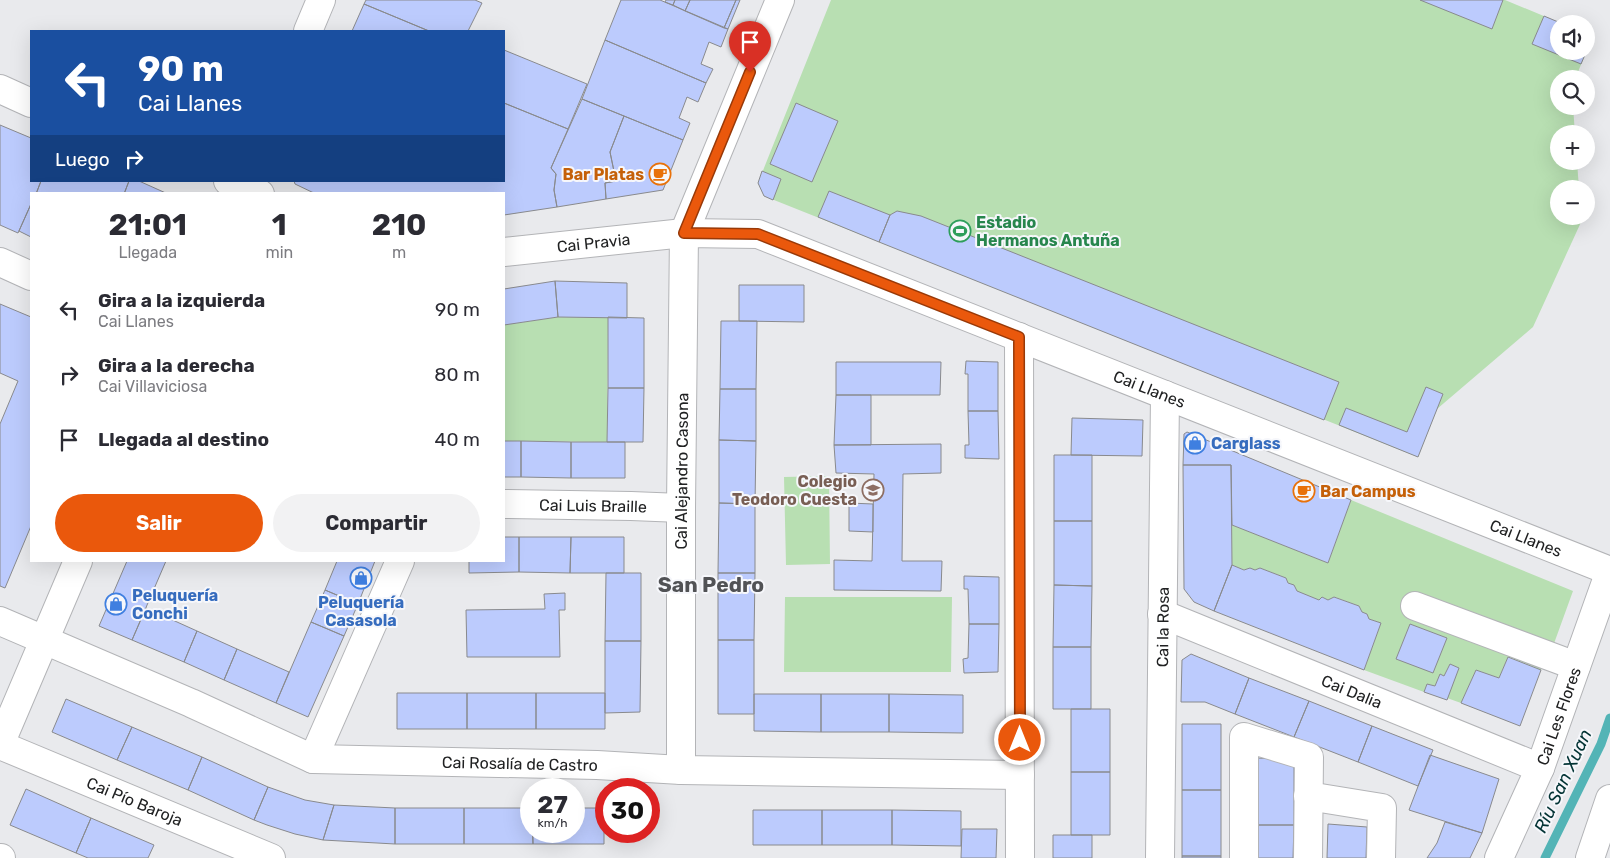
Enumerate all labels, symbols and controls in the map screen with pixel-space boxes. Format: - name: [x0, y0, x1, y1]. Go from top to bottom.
- map controls: [1550, 15, 1595, 225]
- button: sound: [1550, 15, 1595, 60]
- pin: [729, 21, 771, 72]
- icon: arrive: [736, 28, 764, 56]
- text: 90 m: [138, 48, 224, 90]
- icon: left: [55, 50, 120, 115]
- button: search: [1550, 70, 1595, 115]
- text: Cai Llanes: [138, 90, 242, 117]
- button: +: [1550, 125, 1595, 170]
- icon: right: [120, 145, 148, 173]
- text: Luego: [55, 148, 110, 171]
- cafe icon: Bar Platas: [648, 162, 672, 186]
- place label: Bar Platas: [562, 165, 644, 184]
- button: −: [1550, 180, 1595, 225]
- text: 21:01: [108, 207, 187, 243]
- text: 1: [272, 207, 287, 243]
- text: 210: [372, 207, 427, 243]
- place label: Estadio Hermanos Antuña: [976, 213, 1120, 250]
- sports icon: Estadio Hermanos Antuña: [948, 219, 972, 243]
- street label: Cai Pravia: [556, 230, 631, 256]
- text: Llegada: [118, 243, 177, 262]
- text: min: [265, 243, 293, 262]
- text: m: [392, 243, 406, 262]
- text: Gira a la izquierda: [98, 289, 265, 312]
- icon: left: [55, 296, 83, 324]
- text: 90 m: [435, 298, 480, 321]
- text: Cai Llanes: [98, 312, 174, 331]
- text: Gira a la derecha: [98, 354, 255, 377]
- icon: right: [55, 361, 83, 389]
- text: 80 m: [434, 363, 480, 386]
- street label: Cai Llanes: [1111, 367, 1188, 412]
- text: Cai Villaviciosa: [98, 377, 207, 396]
- street label: Cai Alejandro Casona: [672, 392, 692, 550]
- icon: arrive: [55, 426, 83, 454]
- text: Llegada al destino: [98, 428, 269, 451]
- text: 40 m: [435, 428, 480, 451]
- shop icon: Carglass: [1183, 431, 1207, 455]
- place label: Carglass: [1211, 434, 1281, 453]
- place label: Colegio Teodoro Cuesta: [732, 472, 857, 509]
- school or university icon: Colegio Teodoro Cuesta: [861, 478, 885, 502]
- cafe icon: Bar Campus: [1292, 479, 1316, 503]
- place label: Bar Campus: [1320, 482, 1416, 501]
- button: Salir: [55, 494, 263, 552]
- button: Compartir: [273, 494, 480, 552]
- street label: Cai Luis Braille: [539, 496, 647, 517]
- street label: Cai Llanes: [1487, 515, 1565, 561]
- shop icon: Peluquería Casasola: [349, 566, 373, 590]
- district label: San Pedro: [658, 572, 764, 597]
- place label: Peluquería Conchi: [132, 586, 218, 623]
- street label: Cai la Rosa: [1153, 587, 1173, 667]
- shop icon: Peluquería Conchi: [104, 592, 128, 616]
- place label: Peluquería Casasola: [318, 593, 404, 630]
- street label: Cai Les Flores: [1533, 665, 1585, 768]
- street label: Cai Dalia: [1319, 671, 1385, 713]
- position arrow: [993, 713, 1045, 765]
- water label: Ríu San Xuan: [1529, 726, 1597, 836]
- street label: Cai Rosalía de Castro: [442, 753, 598, 775]
- street label: Cai Pío Baroja: [84, 773, 185, 830]
- speed limit sign: 30: [595, 778, 660, 843]
- text: 27: [537, 790, 568, 819]
- text: km/h: [538, 816, 567, 830]

